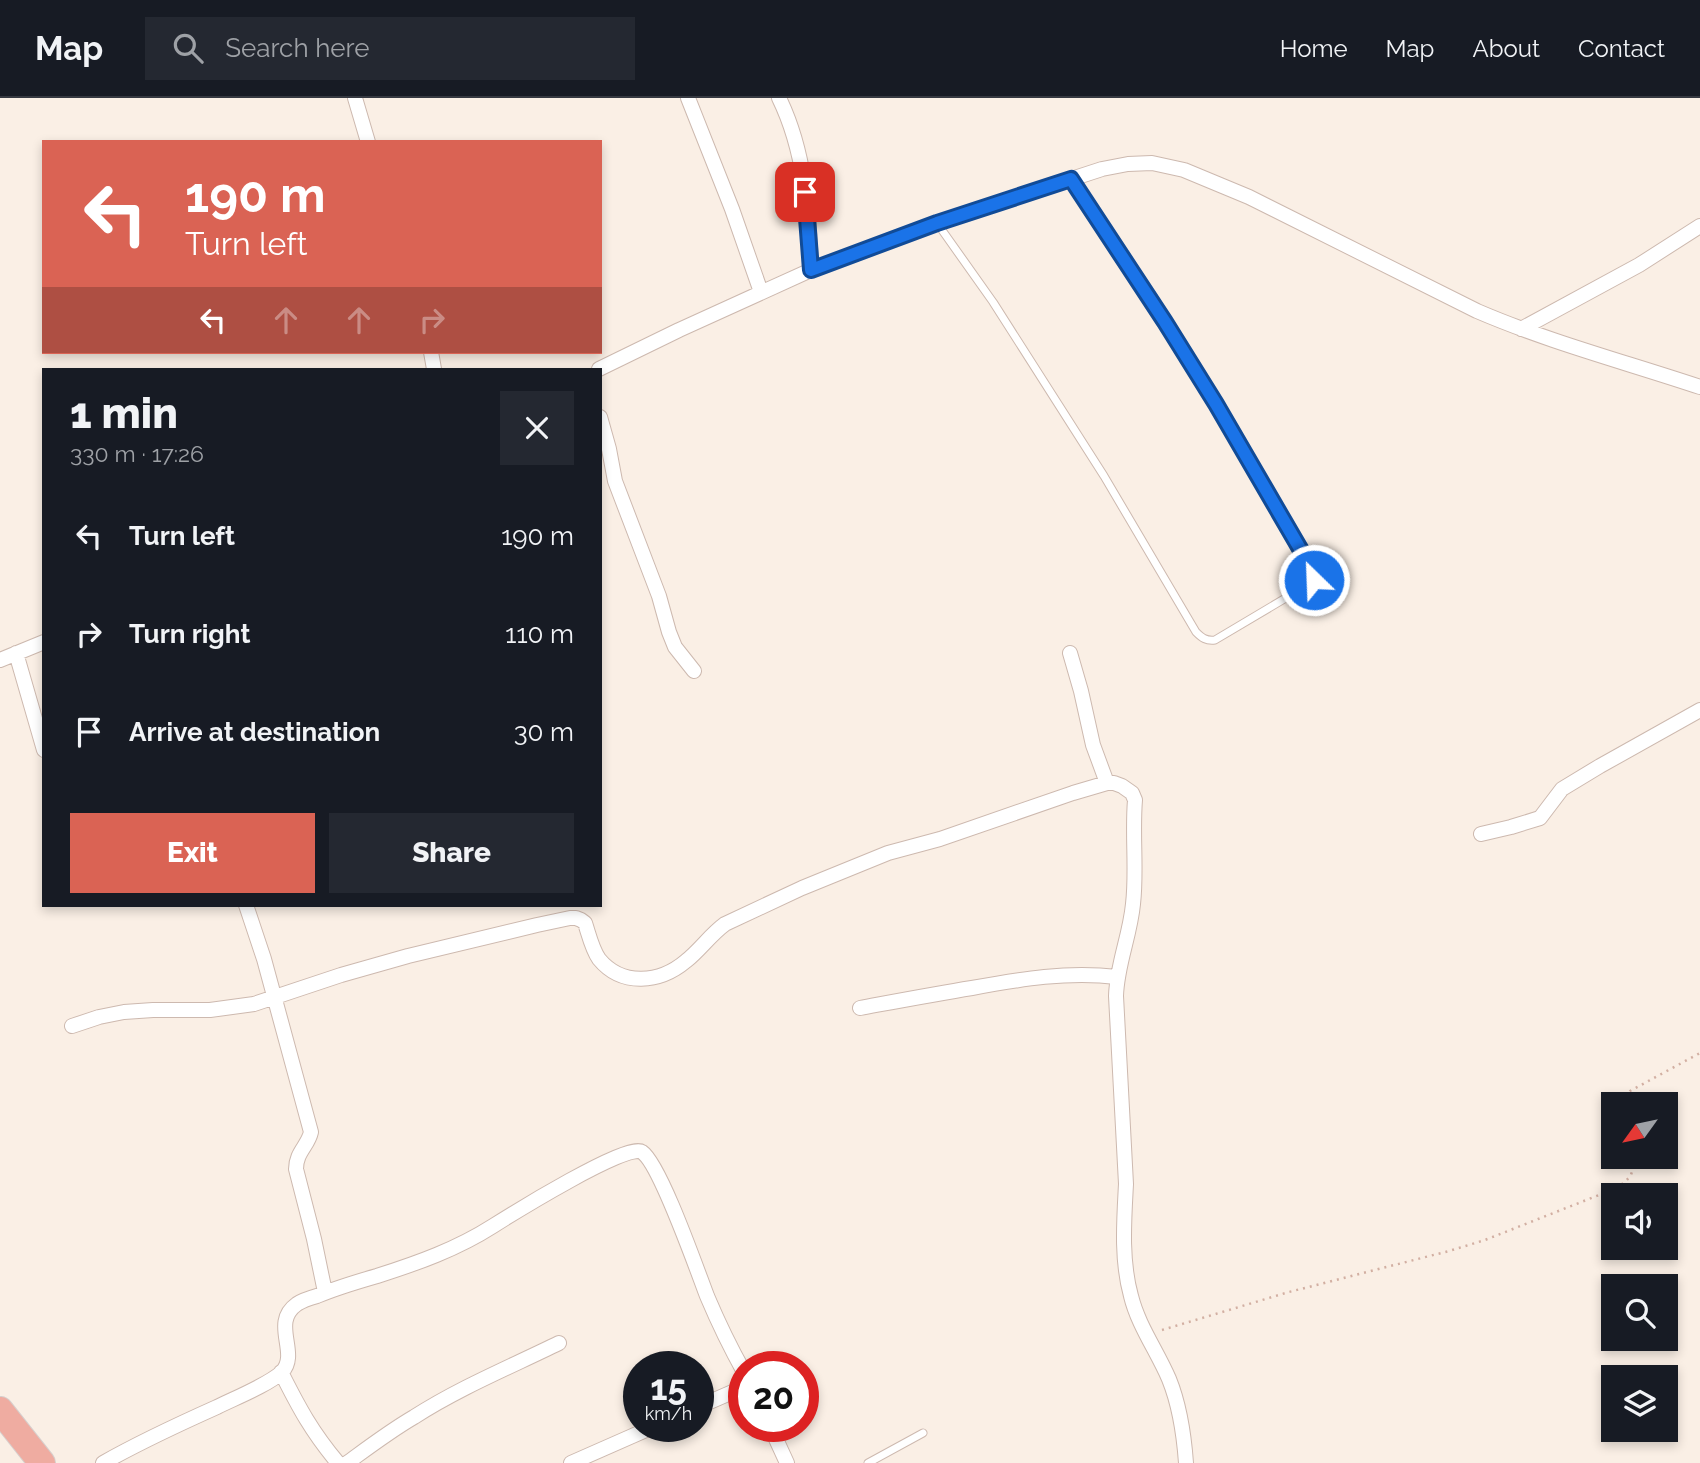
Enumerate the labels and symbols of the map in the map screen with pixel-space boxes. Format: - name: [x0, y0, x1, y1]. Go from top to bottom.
- pin: [775, 162, 835, 222]
- position arrow: [1277, 543, 1351, 617]
- north arrow: [1601, 1092, 1678, 1169]
- speed limit sign: 20: [728, 1351, 819, 1442]

